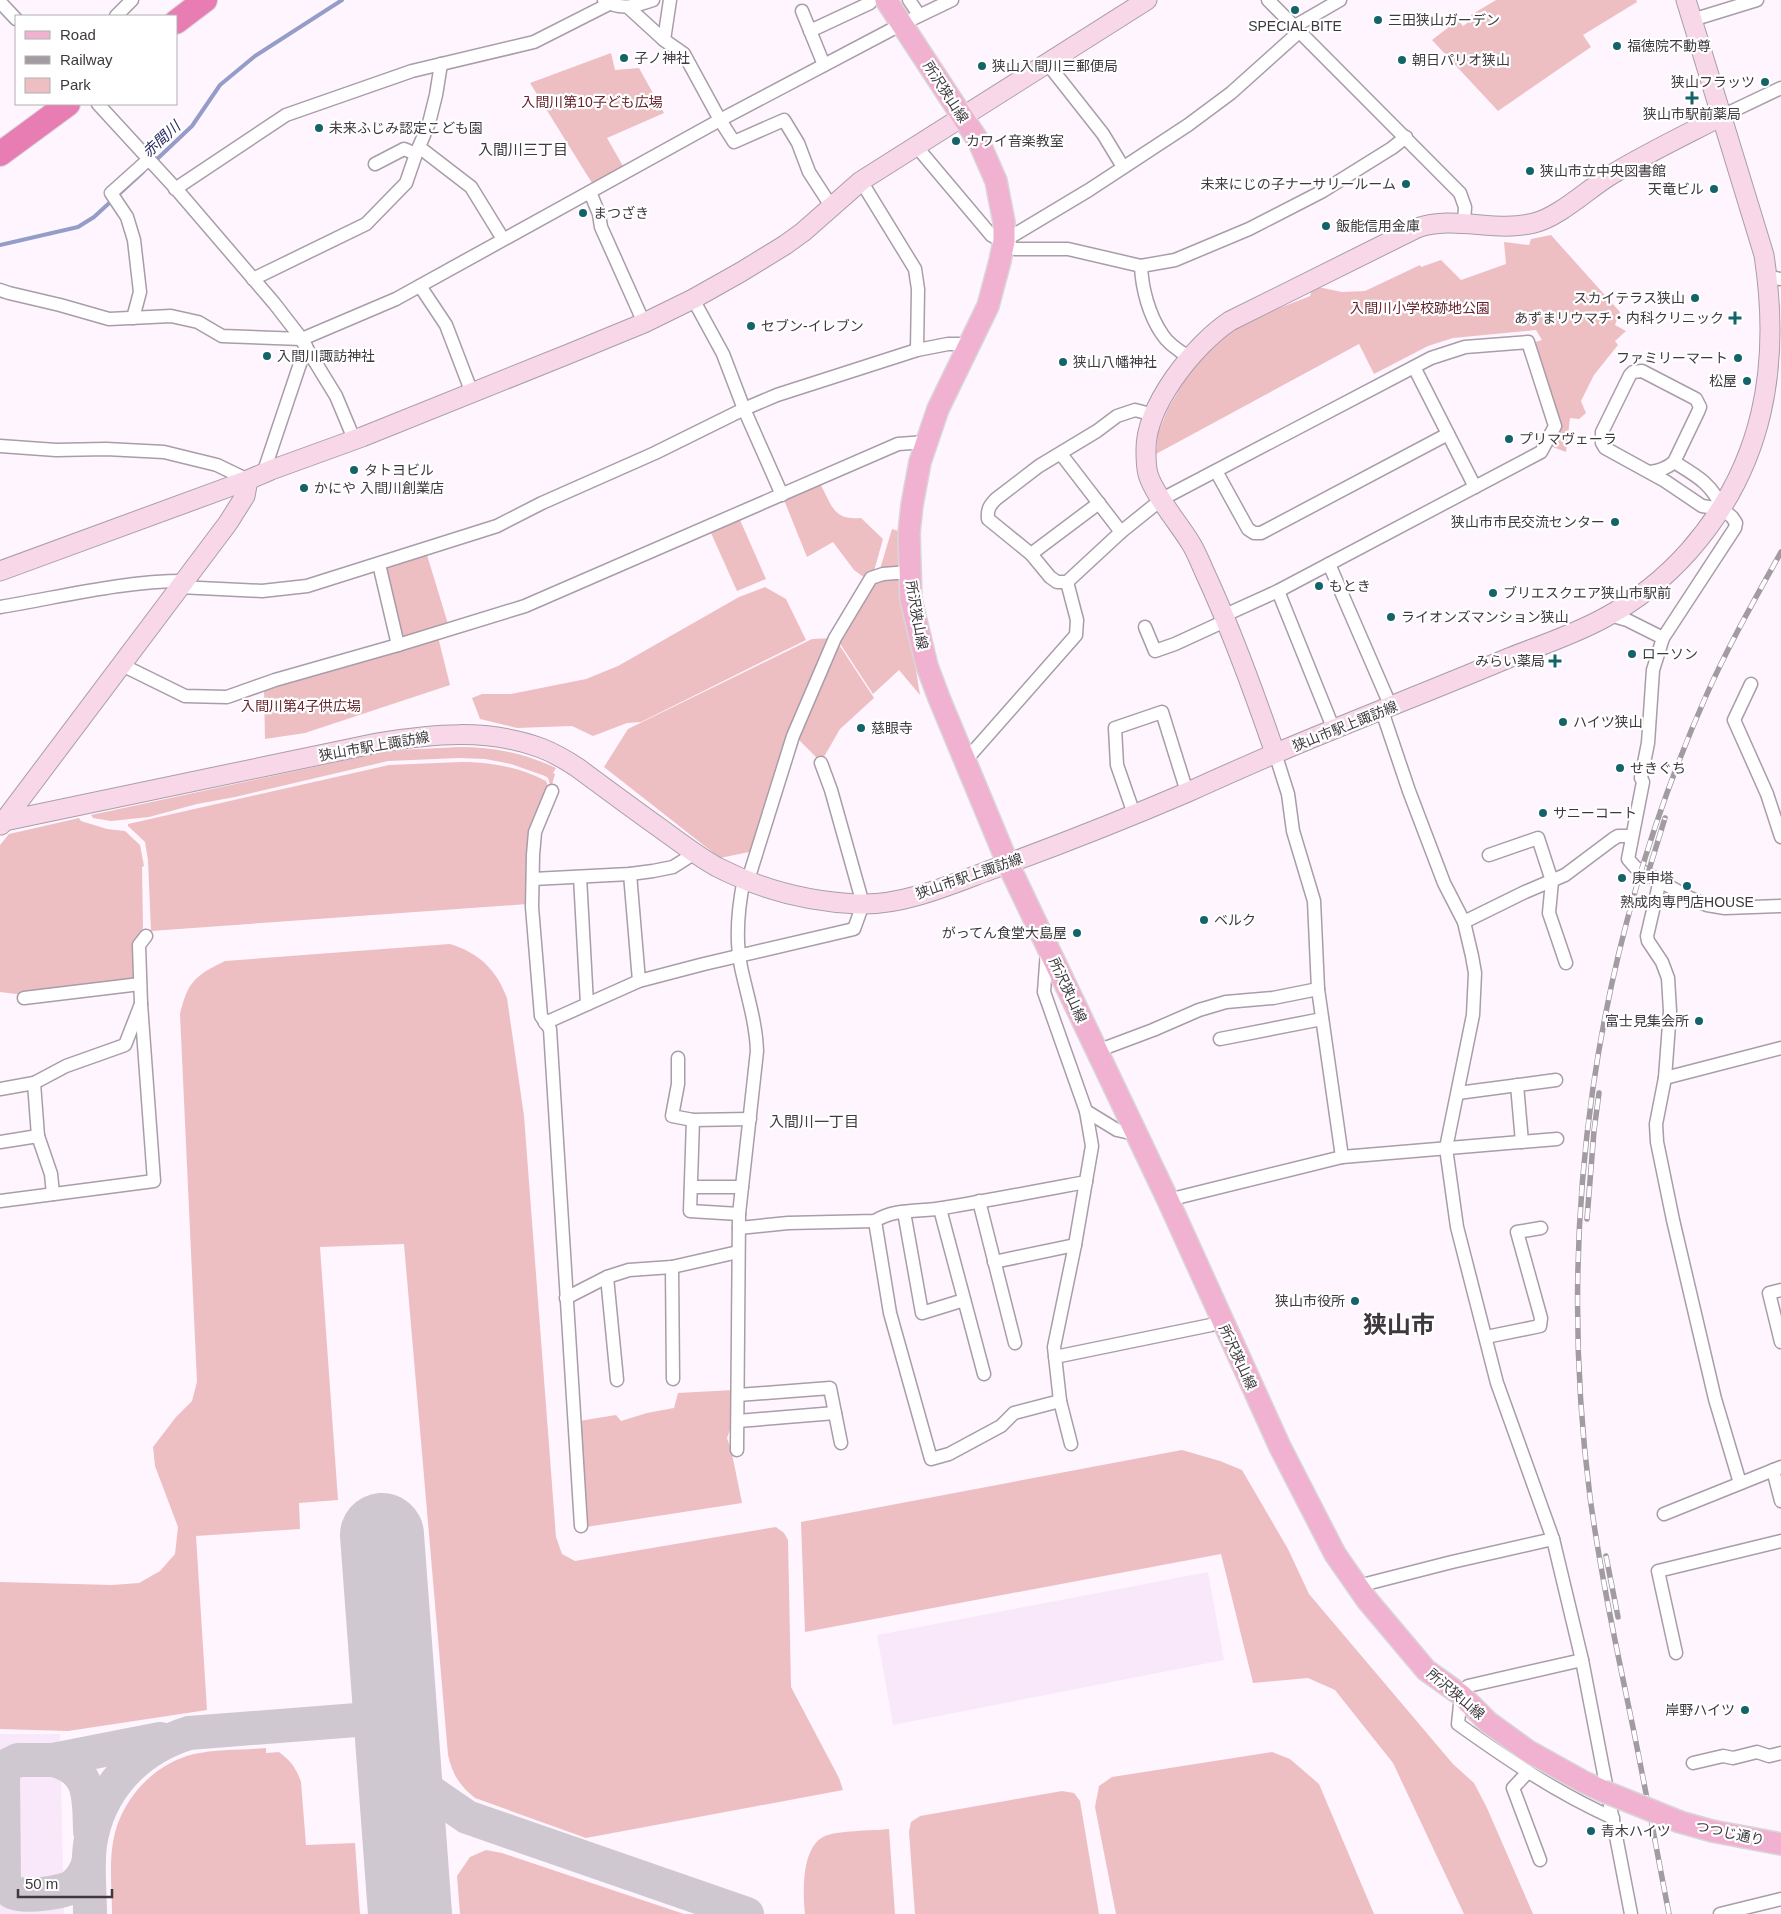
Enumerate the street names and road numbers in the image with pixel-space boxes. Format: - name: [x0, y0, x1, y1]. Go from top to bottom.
- street label: 所沢狭山線: [920, 58, 972, 126]
- street label: 所沢狭山線: [903, 579, 931, 651]
- street label: 狭山市駅上諏訪線: [1290, 698, 1400, 754]
- street label: 狭山市駅上諏訪線: [317, 728, 431, 764]
- street label: 狭山市駅上諏訪線: [913, 850, 1025, 902]
- street label: 所沢狭山線: [1046, 955, 1090, 1025]
- street label: 所沢狭山線: [1216, 1322, 1260, 1392]
- street label: 所沢狭山線: [1424, 1665, 1488, 1723]
- street label: つつじ通り: [1694, 1818, 1766, 1848]

